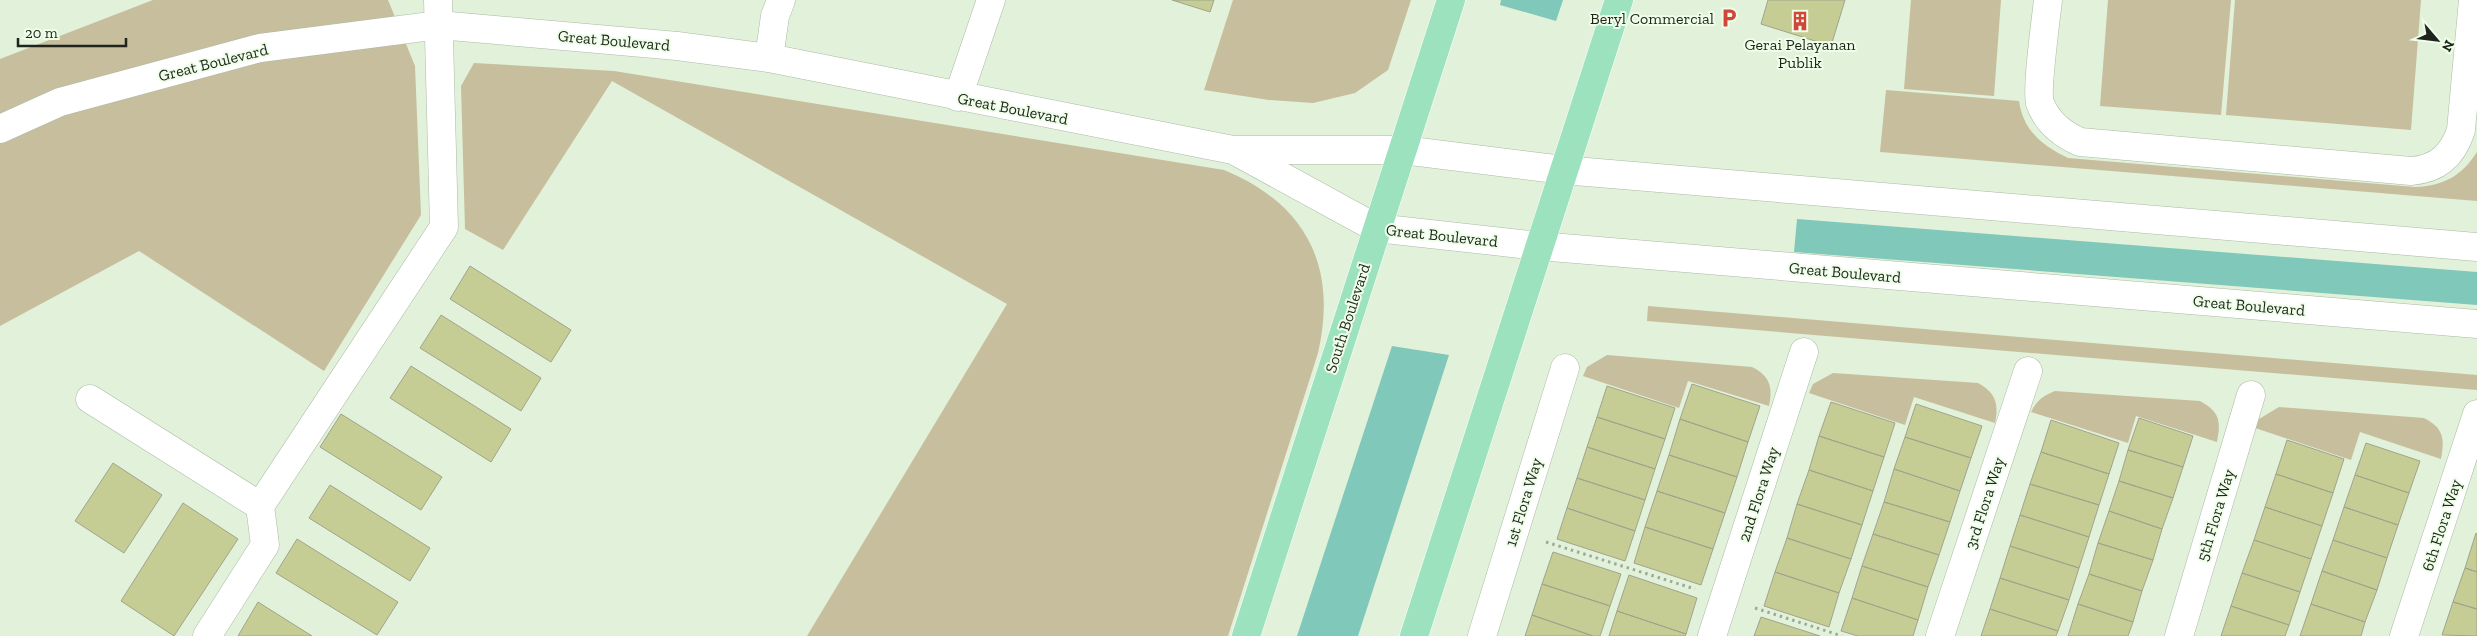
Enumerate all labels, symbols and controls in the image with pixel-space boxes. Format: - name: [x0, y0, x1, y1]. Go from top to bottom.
- parking icon: Beryl Commercial: [1718, 7, 1740, 29]
- place label: Beryl Commercial: [1590, 9, 1714, 28]
- building icon: Gerai Pelayanan Publik: [1789, 10, 1811, 32]
- scale bar: [18, 15, 125, 47]
- north arrow: [2412, 15, 2462, 65]
- text: 20 m: [25, 24, 58, 42]
- street label: Great Boulevard: [557, 26, 671, 55]
- place label: Gerai Pelayanan Publik: [1744, 35, 1856, 72]
- text: N: [2438, 37, 2458, 55]
- street label: Great Boulevard: [156, 40, 270, 85]
- street label: Great Boulevard: [956, 88, 1070, 129]
- street label: Great Boulevard: [1385, 220, 1499, 251]
- street label: Great Boulevard: [1788, 258, 1902, 287]
- street label: South Boulevard: [1321, 261, 1374, 375]
- street label: Great Boulevard: [2192, 291, 2306, 320]
- street label: 2nd Flora Way: [1734, 444, 1783, 544]
- street label: 3rd Flora Way: [1961, 454, 2009, 552]
- street label: 1st Flora Way: [1501, 455, 1546, 549]
- street label: 5th Flora Way: [2192, 466, 2239, 563]
- street label: 6th Flora Way: [2418, 476, 2466, 574]

